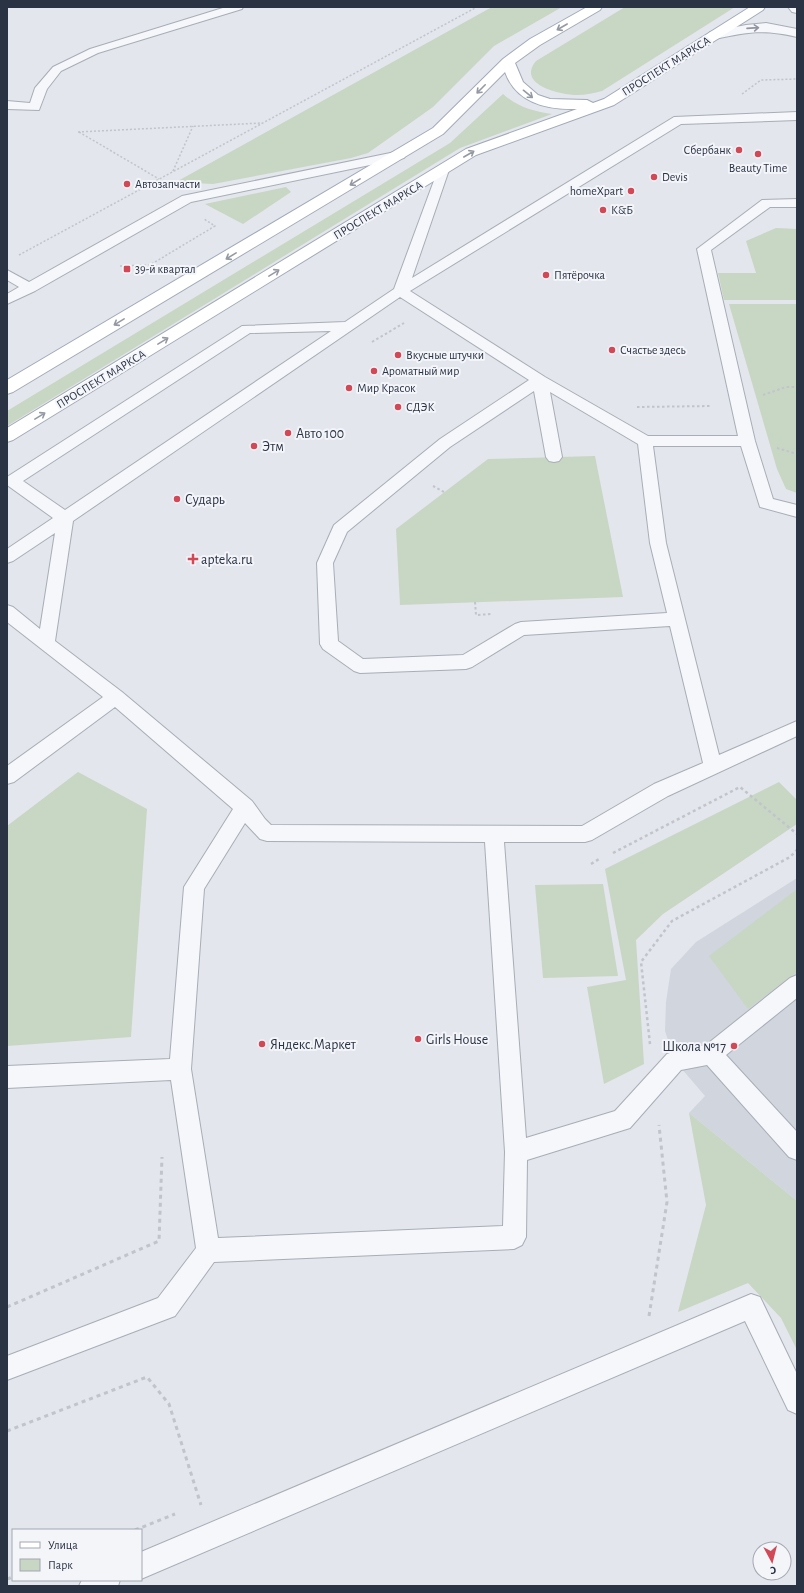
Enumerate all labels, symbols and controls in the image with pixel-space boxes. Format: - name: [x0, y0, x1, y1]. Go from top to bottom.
- one-way arrow: [556, 23, 568, 31]
- one-way arrow: [746, 24, 759, 31]
- street label: ПРОСПЕКТ МАРКСА: [620, 34, 712, 98]
- one-way arrow: [476, 84, 486, 94]
- one-way arrow: [523, 89, 533, 98]
- place label: Сбербанк: [683, 144, 731, 156]
- marker: Сбербанк: [734, 145, 744, 155]
- marker: Beauty Time: [753, 149, 763, 159]
- one-way arrow: [463, 150, 475, 158]
- place label: Beauty Time: [729, 162, 787, 175]
- place label: Devis: [662, 171, 688, 183]
- marker: Devis: [649, 172, 659, 182]
- place label: Автозапчасти: [135, 178, 200, 190]
- marker: Автозапчасти: [122, 179, 132, 189]
- street label: ПРОСПЕКТ МАРКСА: [331, 179, 425, 241]
- one-way arrow: [349, 179, 361, 187]
- place label: homeXpart: [570, 185, 623, 197]
- marker: homeXpart: [626, 186, 636, 196]
- place label: К&Б: [611, 204, 633, 216]
- marker: К&Б: [598, 205, 608, 215]
- one-way arrow: [225, 253, 237, 261]
- place label: 39-й квартал: [135, 263, 196, 275]
- marker: 39-й квартал: [122, 264, 132, 274]
- one-way arrow: [268, 269, 280, 277]
- place label: Пятёрочка: [554, 269, 606, 281]
- marker: Пятёрочка: [541, 270, 551, 280]
- one-way arrow: [113, 319, 125, 327]
- one-way arrow: [157, 337, 168, 345]
- place label: Счастье здесь: [620, 344, 686, 356]
- marker: Счастье здесь: [607, 345, 617, 355]
- street label: ПРОСПЕКТ МАРКСА: [54, 348, 148, 410]
- place label: Вкусные штучки: [406, 349, 484, 362]
- marker: Вкусные штучки: [393, 350, 403, 360]
- place label: Ароматный мир: [382, 365, 459, 377]
- marker: Ароматный мир: [369, 366, 379, 376]
- place label: Мир Красок: [357, 382, 416, 394]
- marker: Мир Красок: [344, 383, 354, 393]
- place label: СДЭК: [406, 401, 435, 413]
- marker: СДЭК: [393, 402, 403, 412]
- one-way arrow: [34, 412, 45, 420]
- place label: Авто 100: [296, 427, 344, 441]
- marker: Авто 100: [283, 428, 293, 438]
- place label: Этм: [262, 440, 284, 454]
- marker: Этм: [249, 441, 259, 451]
- place label: Сударь: [185, 493, 225, 507]
- marker: Сударь: [172, 494, 182, 504]
- place label: apteka.ru: [201, 553, 253, 567]
- marker: apteka.ru: [188, 554, 198, 564]
- place label: Girls House: [426, 1033, 488, 1047]
- marker: Girls House: [413, 1034, 423, 1044]
- place label: Яндекс.Маркет: [270, 1038, 357, 1052]
- marker: Яндекс.Маркет: [257, 1039, 267, 1049]
- place label: Школа №17: [662, 1040, 726, 1054]
- marker: Школа №17: [729, 1041, 739, 1051]
- legend: [12, 1529, 142, 1581]
- text: Улица: [48, 1539, 78, 1551]
- north arrow: [752, 1541, 792, 1581]
- text: Парк: [48, 1559, 73, 1571]
- text: С: [769, 1565, 777, 1576]

